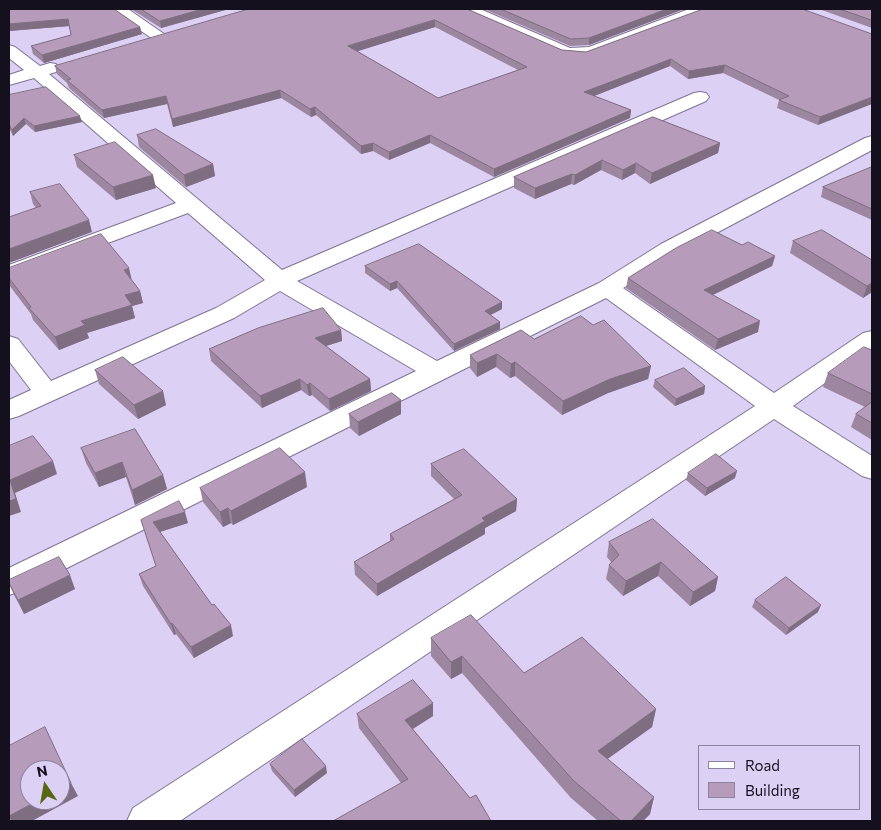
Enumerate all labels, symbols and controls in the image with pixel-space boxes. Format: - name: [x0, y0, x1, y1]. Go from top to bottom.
- legend: [698, 745, 861, 810]
- text: Road: [745, 756, 780, 774]
- north arrow: [20, 760, 70, 810]
- text: N: [35, 761, 49, 780]
- text: Building: [745, 781, 800, 799]

